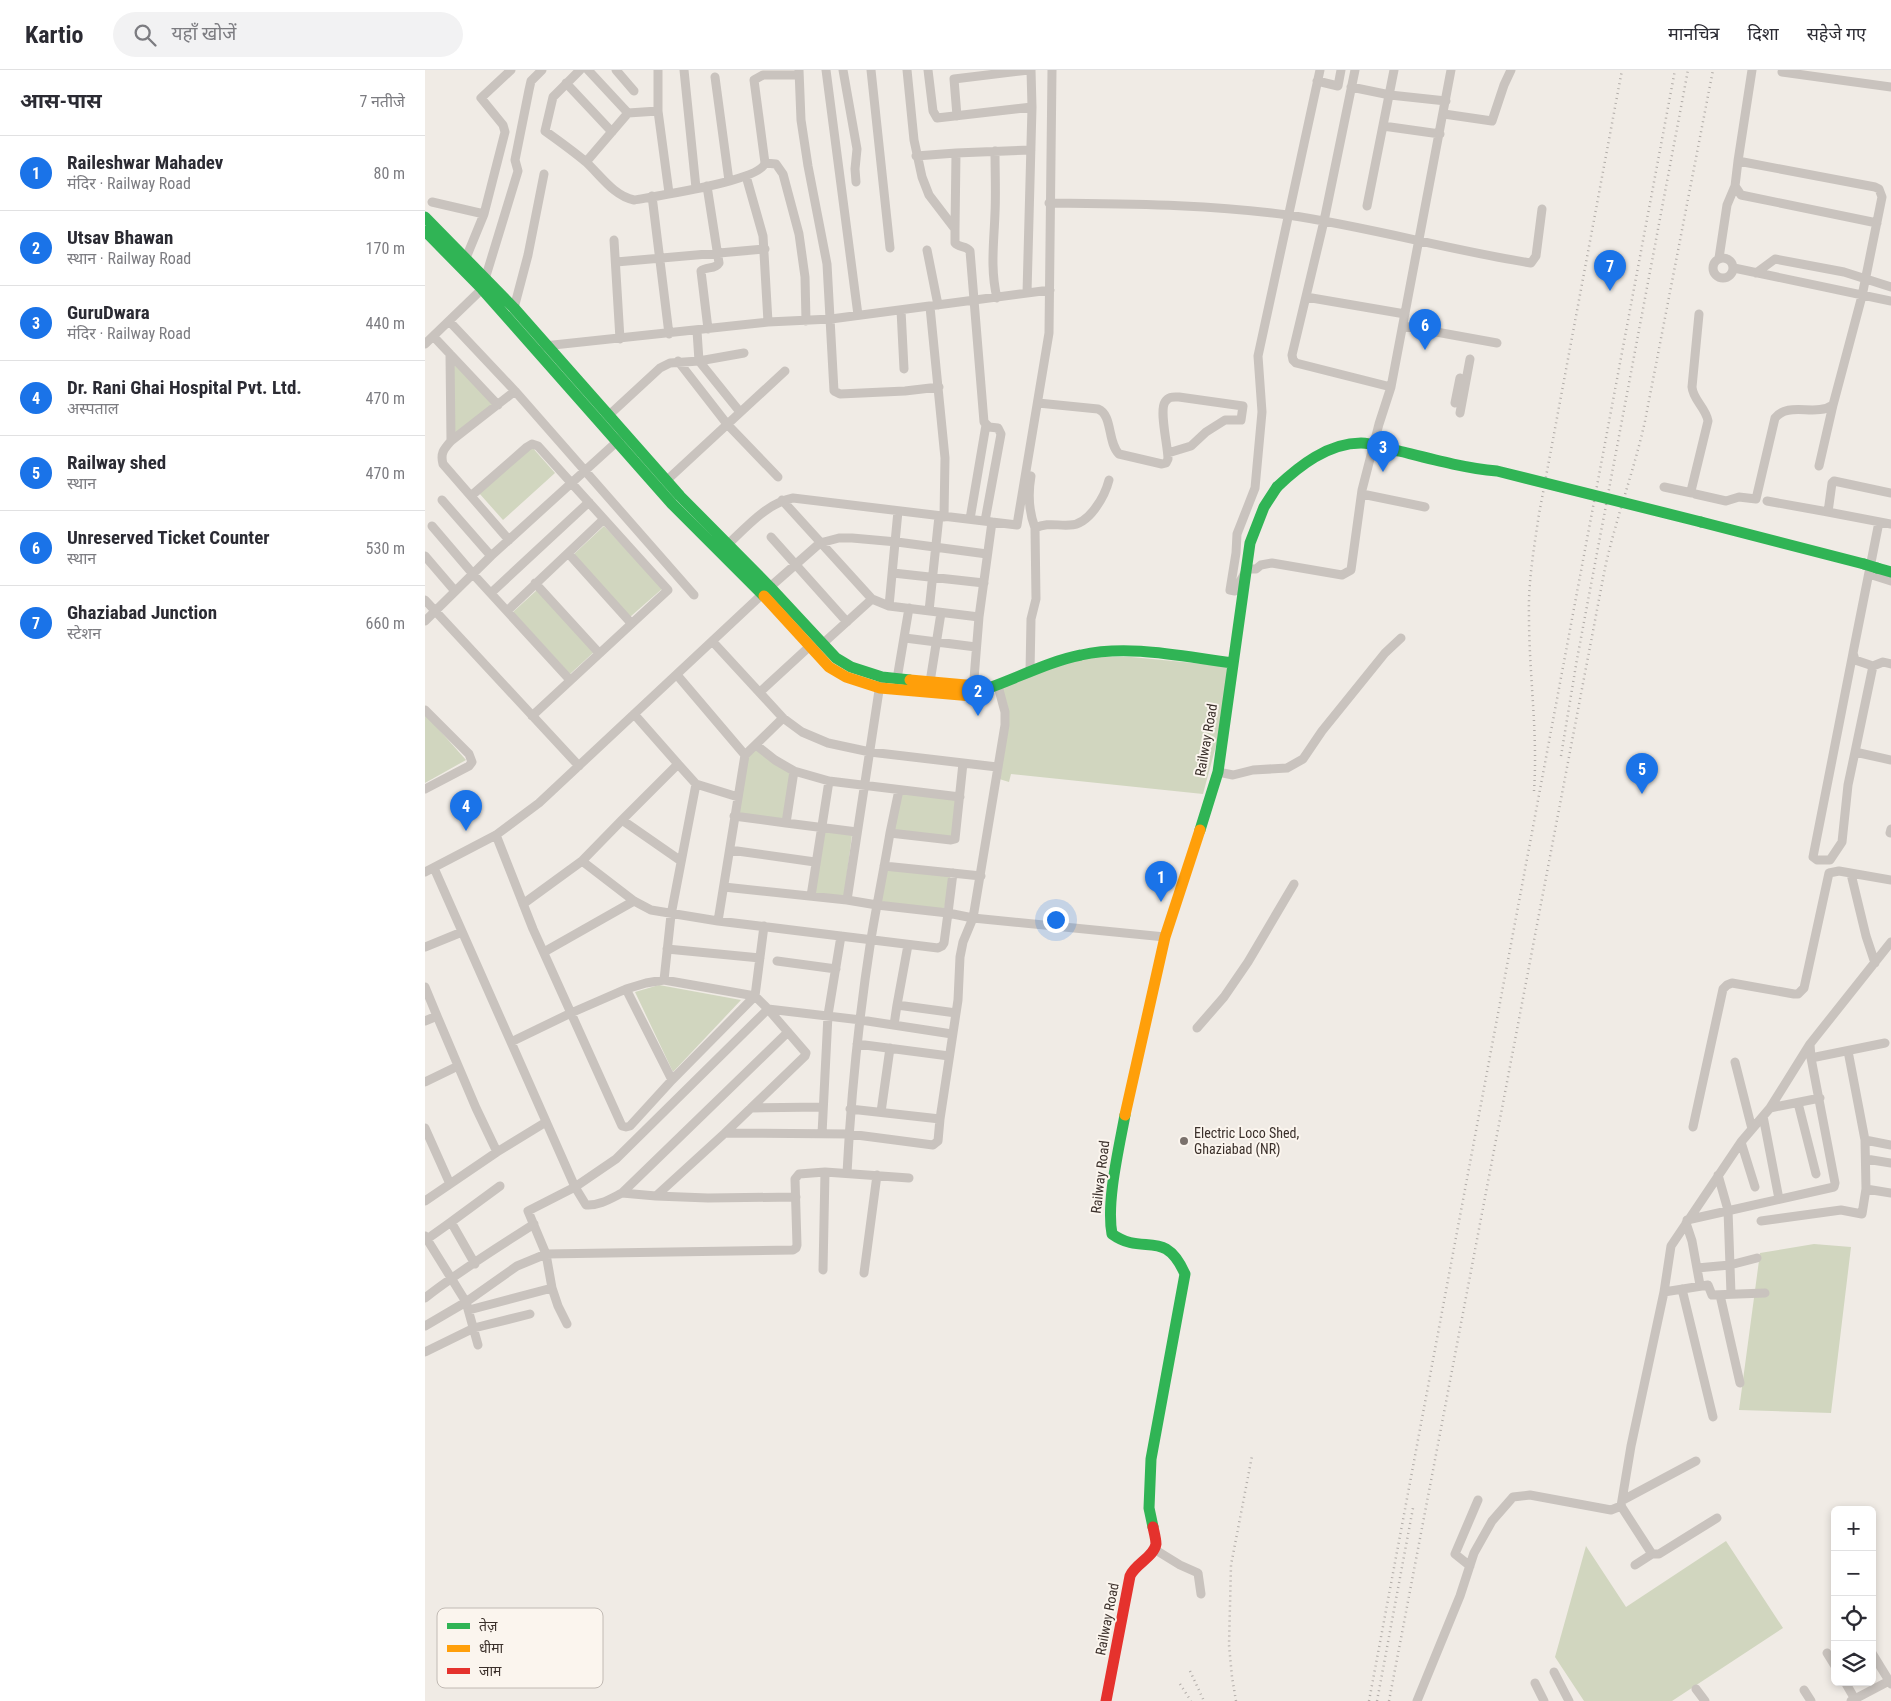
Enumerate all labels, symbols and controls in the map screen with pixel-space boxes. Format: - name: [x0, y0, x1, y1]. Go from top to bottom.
- search box: [113, 12, 463, 57]
- text: Kartio: [25, 21, 83, 49]
- icon: search: [131, 21, 159, 49]
- text: यहाँ खोजें: [171, 22, 236, 45]
- text: मानचित्र: [1668, 23, 1720, 44]
- text: दिशा: [1748, 23, 1779, 44]
- text: सहेजे गए: [1807, 23, 1866, 44]
- text: आस-पास: [20, 89, 102, 113]
- text: 7 नतीजे: [359, 92, 405, 111]
- text: Raileshwar Mahadev: [67, 151, 223, 174]
- text: 1: [32, 164, 40, 183]
- text: 80 m: [373, 164, 405, 183]
- text: मंदिर · Railway Road: [67, 174, 191, 193]
- text: Utsav Bhawan: [67, 226, 173, 249]
- text: 2: [32, 239, 40, 258]
- text: 170 m: [366, 239, 405, 258]
- text: स्थान · Railway Road: [67, 249, 191, 268]
- pin: 7: [1594, 250, 1626, 291]
- text: GuruDwara: [67, 301, 150, 324]
- pin: 6: [1409, 309, 1441, 350]
- text: 3: [32, 314, 40, 333]
- text: 440 m: [366, 314, 405, 333]
- text: मंदिर · Railway Road: [67, 324, 191, 343]
- text: Dr. Rani Ghai Hospital Pvt. Ltd.: [67, 376, 302, 399]
- text: 4: [32, 389, 40, 408]
- text: 470 m: [366, 389, 405, 408]
- text: अस्पताल: [67, 399, 119, 418]
- pin: 3: [1367, 431, 1399, 472]
- text: Railway shed: [67, 451, 166, 474]
- text: 5: [32, 464, 40, 483]
- text: 470 m: [366, 464, 405, 483]
- text: स्थान: [67, 474, 96, 493]
- text: Unreserved Ticket Counter: [67, 526, 270, 549]
- text: 6: [32, 539, 40, 558]
- text: 530 m: [366, 539, 405, 558]
- text: स्थान: [67, 549, 96, 568]
- text: Ghaziabad Junction: [67, 601, 217, 624]
- text: 7: [32, 614, 40, 633]
- text: 660 m: [366, 614, 405, 633]
- text: स्टेशन: [67, 624, 101, 643]
- pin: 2: [962, 675, 994, 716]
- street label: Railway Road: [1192, 702, 1220, 778]
- pin: 5: [1626, 753, 1658, 794]
- pin: 4: [450, 790, 482, 831]
- pin: 1: [1145, 861, 1177, 902]
- your location: [1043, 907, 1069, 933]
- place label: Electric Loco Shed, Ghaziabad (NR): [1194, 1125, 1299, 1158]
- marker: Electric Loco Shed, Ghaziabad (NR): [1178, 1135, 1190, 1147]
- street label: Railway Road: [1088, 1140, 1112, 1214]
- map controls: [1831, 1506, 1876, 1686]
- button: +: [1831, 1506, 1876, 1551]
- button: −: [1831, 1551, 1876, 1596]
- street label: Railway Road: [1092, 1581, 1122, 1657]
- button: locate: [1831, 1596, 1876, 1641]
- legend: [437, 1608, 603, 1688]
- text: तेज़: [479, 1617, 498, 1634]
- text: धीमा: [479, 1640, 504, 1656]
- button: layers: [1831, 1641, 1876, 1686]
- text: जाम: [479, 1663, 502, 1679]

